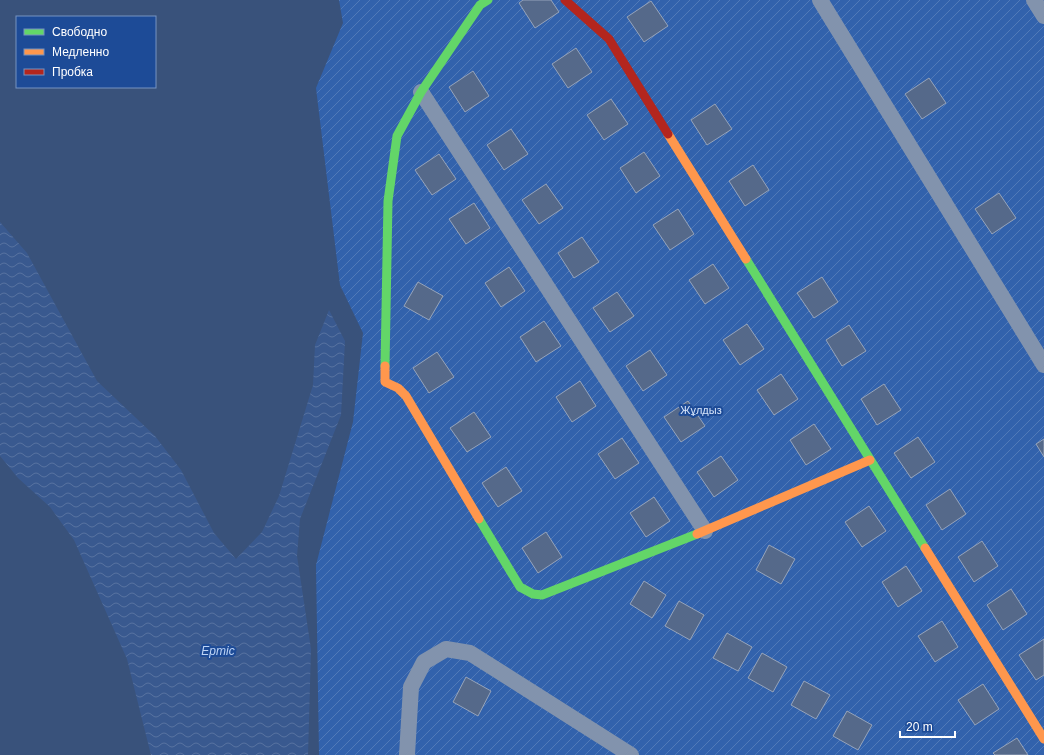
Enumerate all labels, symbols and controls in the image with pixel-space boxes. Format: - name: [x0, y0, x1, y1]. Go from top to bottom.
- legend: [16, 16, 156, 88]
- text: Свободно: [52, 25, 107, 39]
- text: Медленно: [52, 45, 109, 59]
- text: Пробка: [52, 65, 93, 79]
- park label: Жұлдыз: [680, 404, 722, 416]
- water label: Ертіс: [201, 644, 235, 658]
- scale bar: [900, 713, 955, 739]
- text: 20 m: [906, 720, 933, 734]

